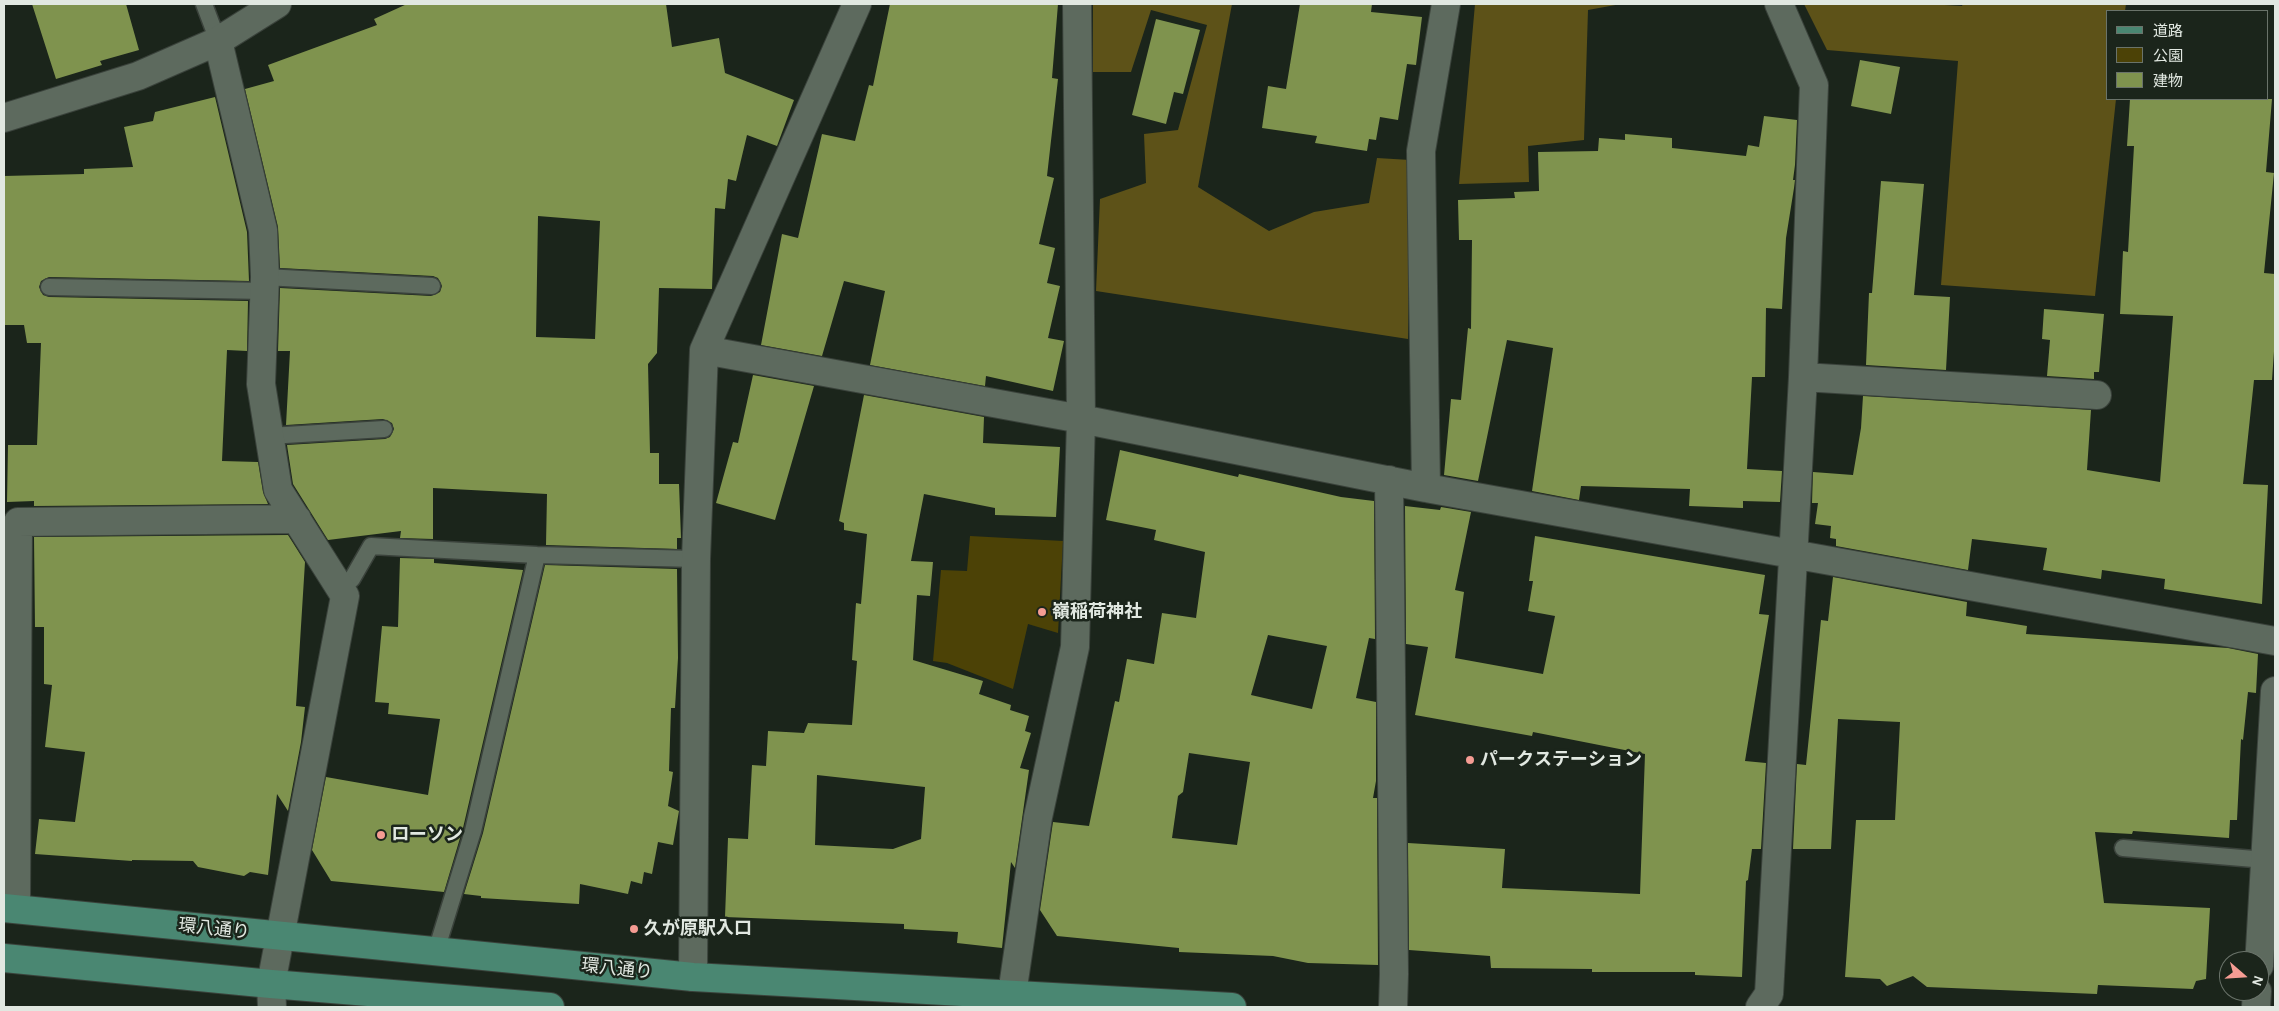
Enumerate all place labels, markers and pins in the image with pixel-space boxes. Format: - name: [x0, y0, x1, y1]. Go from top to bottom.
- place label: 嶺稲荷神社: [1052, 601, 1142, 623]
- marker: 嶺稲荷神社: [1036, 606, 1048, 618]
- place label: パークステーション: [1480, 749, 1642, 771]
- marker: パークステーション: [1464, 754, 1476, 766]
- place label: ローソン: [391, 824, 463, 846]
- marker: ローソン: [375, 829, 387, 841]
- place label: 久が原駅入口: [644, 918, 752, 940]
- marker: 久が原駅入口: [628, 923, 640, 935]

